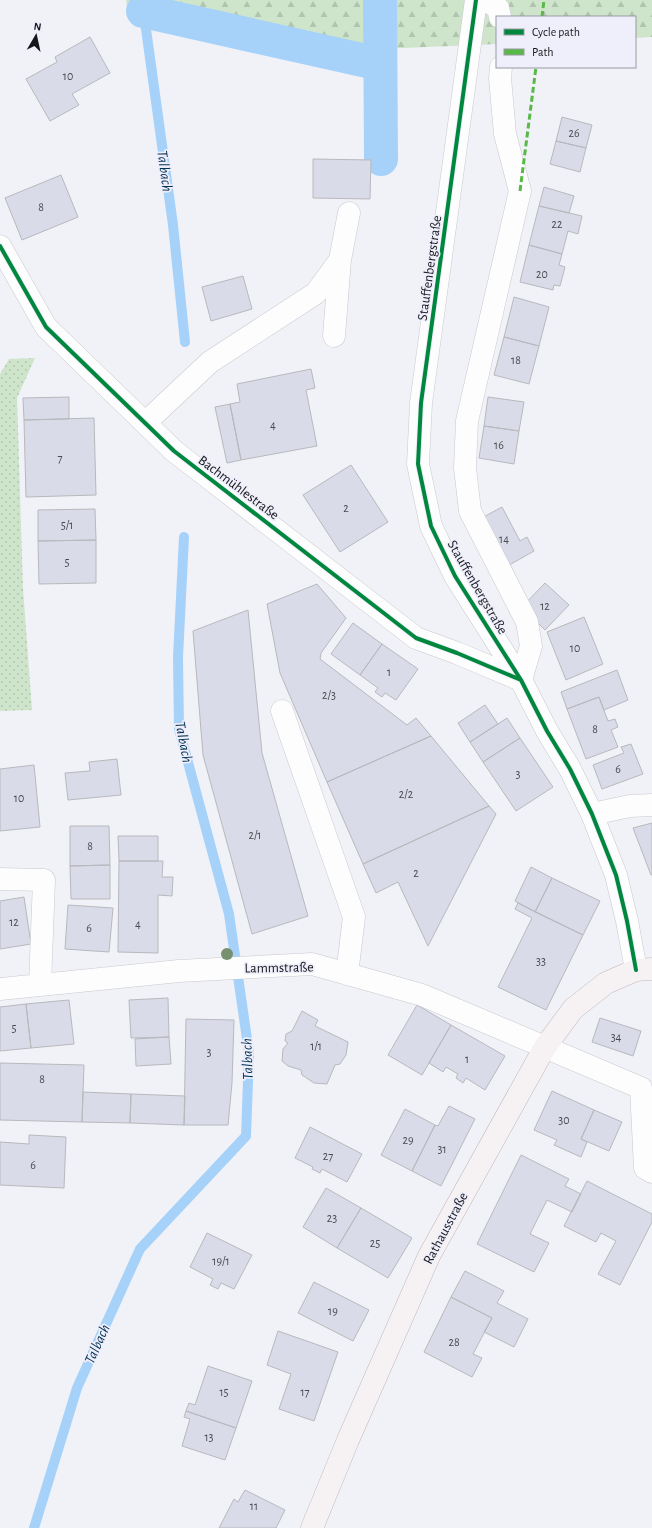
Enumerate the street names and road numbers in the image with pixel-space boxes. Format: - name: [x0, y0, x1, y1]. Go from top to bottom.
- street label: Stauffenbergstraße: [416, 215, 444, 322]
- street label: Bachmühlestraße: [196, 453, 281, 523]
- street label: Stauffenbergstraße: [445, 538, 510, 637]
- street label: Lammstraße: [244, 960, 314, 976]
- street label: Rathausstraße: [421, 1190, 471, 1267]

